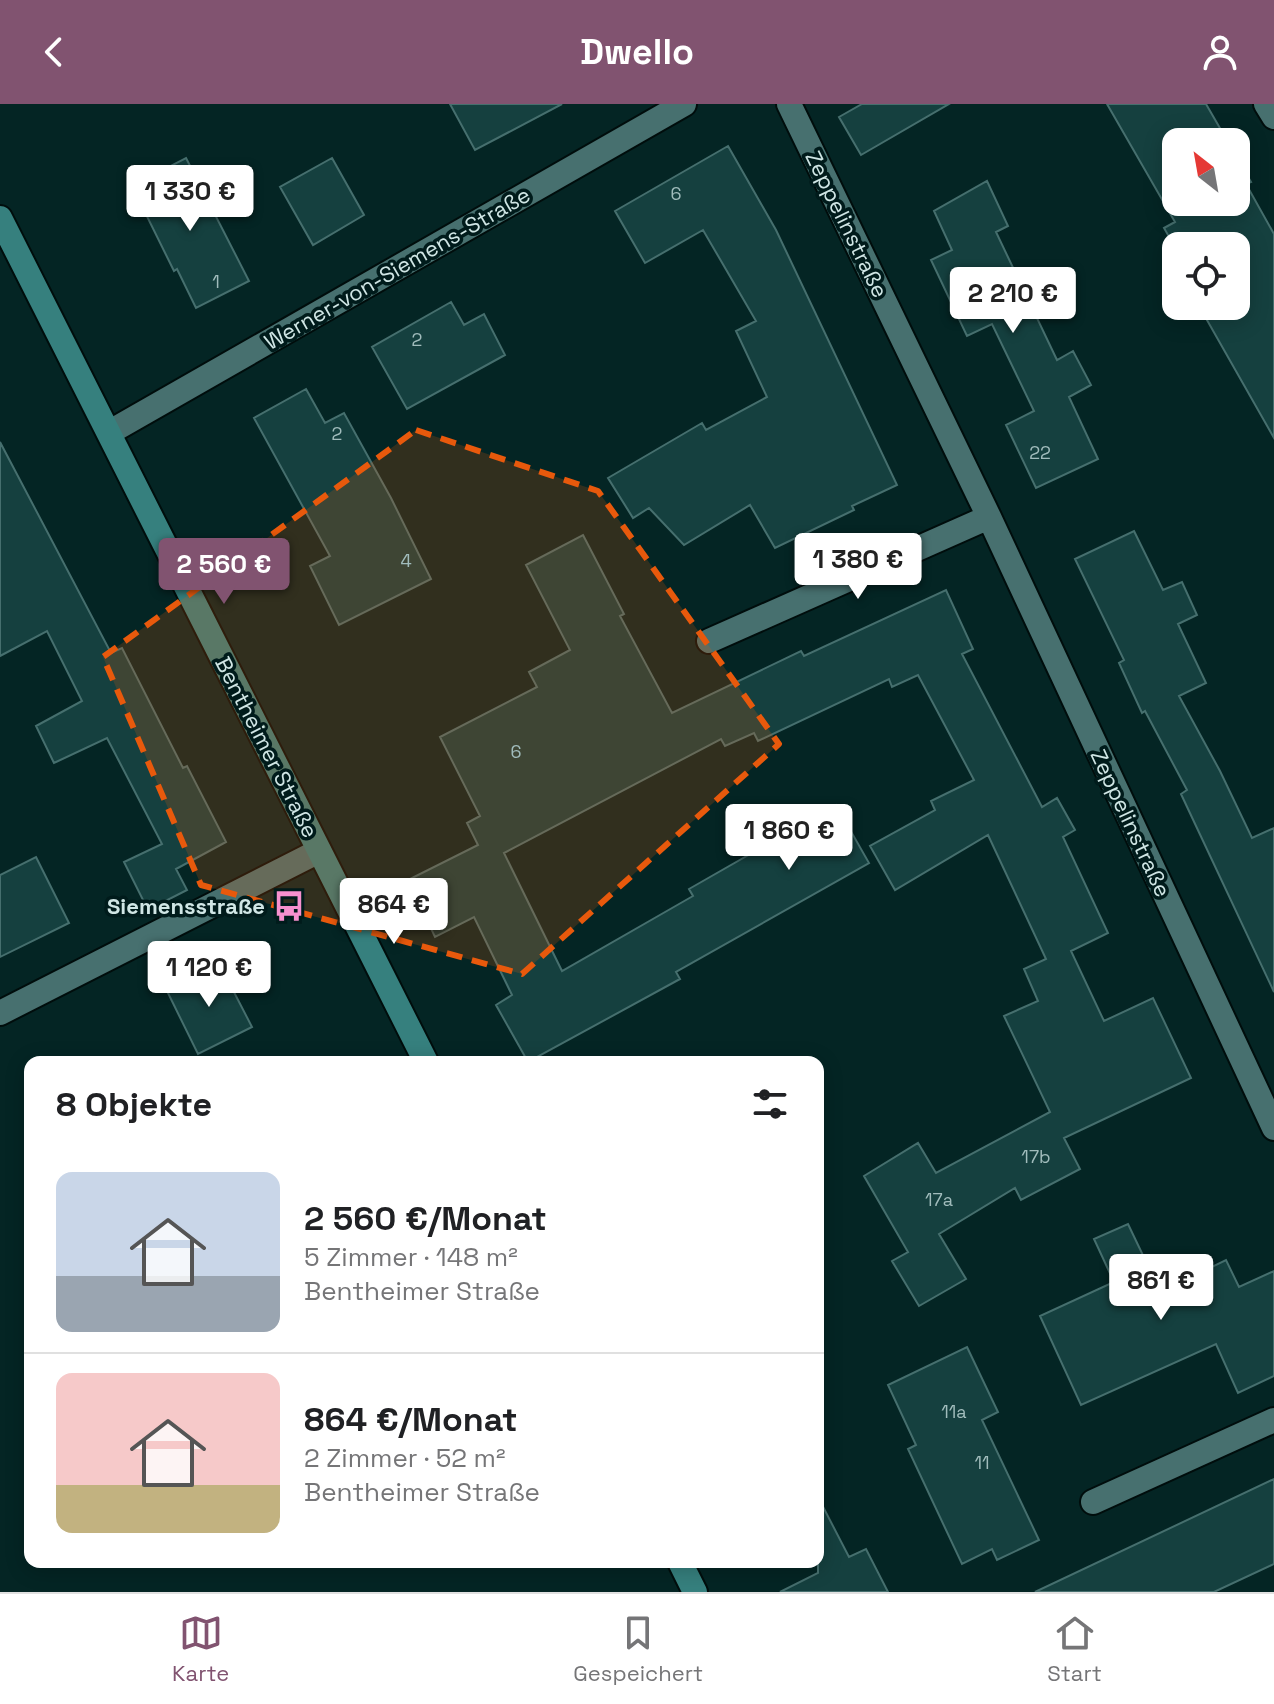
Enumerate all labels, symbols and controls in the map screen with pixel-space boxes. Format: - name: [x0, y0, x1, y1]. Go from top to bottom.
- text: Dwello: [580, 29, 694, 75]
- icon: back: [32, 30, 76, 74]
- icon: person: [1198, 30, 1242, 74]
- north arrow: [1162, 128, 1250, 216]
- map controls: [1162, 128, 1250, 320]
- street label: Zeppelinstraße: [799, 146, 895, 302]
- pin: 1 330 €: [116, 165, 264, 233]
- text: 1 330 €: [144, 174, 236, 208]
- street label: Werner-von-Siemens-Straße: [259, 180, 535, 356]
- house number: 6: [670, 182, 682, 205]
- button: locate: [1162, 232, 1250, 320]
- pin: 2 210 €: [939, 267, 1087, 335]
- house number: 1: [212, 270, 220, 293]
- text: 2 210 €: [968, 276, 1058, 310]
- house number: 2: [412, 328, 422, 351]
- house number: 2: [332, 422, 342, 445]
- house number: 22: [1029, 441, 1051, 464]
- pin: 1 380 €: [784, 533, 932, 601]
- pin: 2 560 €: [150, 538, 298, 606]
- text: 1 380 €: [813, 542, 903, 576]
- text: 2 560 €: [177, 547, 271, 581]
- house number: 4: [400, 549, 412, 572]
- street label: Bentheimer Straße: [209, 652, 325, 842]
- house number: 6: [510, 740, 522, 763]
- street label: Zeppelinstraße: [1085, 745, 1177, 901]
- pin: 1 860 €: [715, 804, 863, 872]
- text: 1 860 €: [743, 813, 835, 847]
- pin: 864 €: [338, 878, 450, 946]
- text: 864 €: [358, 887, 430, 921]
- bus stop icon: Siemensstraße: [272, 889, 306, 923]
- place label: Siemensstraße: [107, 892, 265, 920]
- pin: 1 120 €: [135, 941, 283, 1009]
- text: 1 120 €: [166, 950, 252, 984]
- icon: filters: [748, 1082, 792, 1126]
- text: 8 Objekte: [56, 1083, 212, 1126]
- house number: 17b: [1021, 1145, 1051, 1168]
- house number: 17a: [925, 1188, 953, 1211]
- text: 2 560 €/Monat: [304, 1197, 547, 1240]
- icon: home: [120, 1204, 216, 1300]
- text: 5 Zimmer · 148 m²: [304, 1240, 518, 1274]
- pin: 861 €: [1105, 1254, 1217, 1322]
- text: 861 €: [1127, 1263, 1195, 1297]
- text: Bentheimer Straße: [304, 1274, 540, 1308]
- text: 864 €/Monat: [304, 1398, 518, 1441]
- house number: 11a: [941, 1400, 967, 1423]
- icon: home: [120, 1405, 216, 1501]
- text: 2 Zimmer · 52 m²: [304, 1441, 505, 1475]
- house number: 11: [974, 1451, 990, 1474]
- text: Bentheimer Straße: [304, 1475, 540, 1509]
- tab: Karte: [172, 1611, 229, 1687]
- tab: Gespeichert: [573, 1611, 703, 1687]
- tab: Start: [1047, 1611, 1102, 1687]

